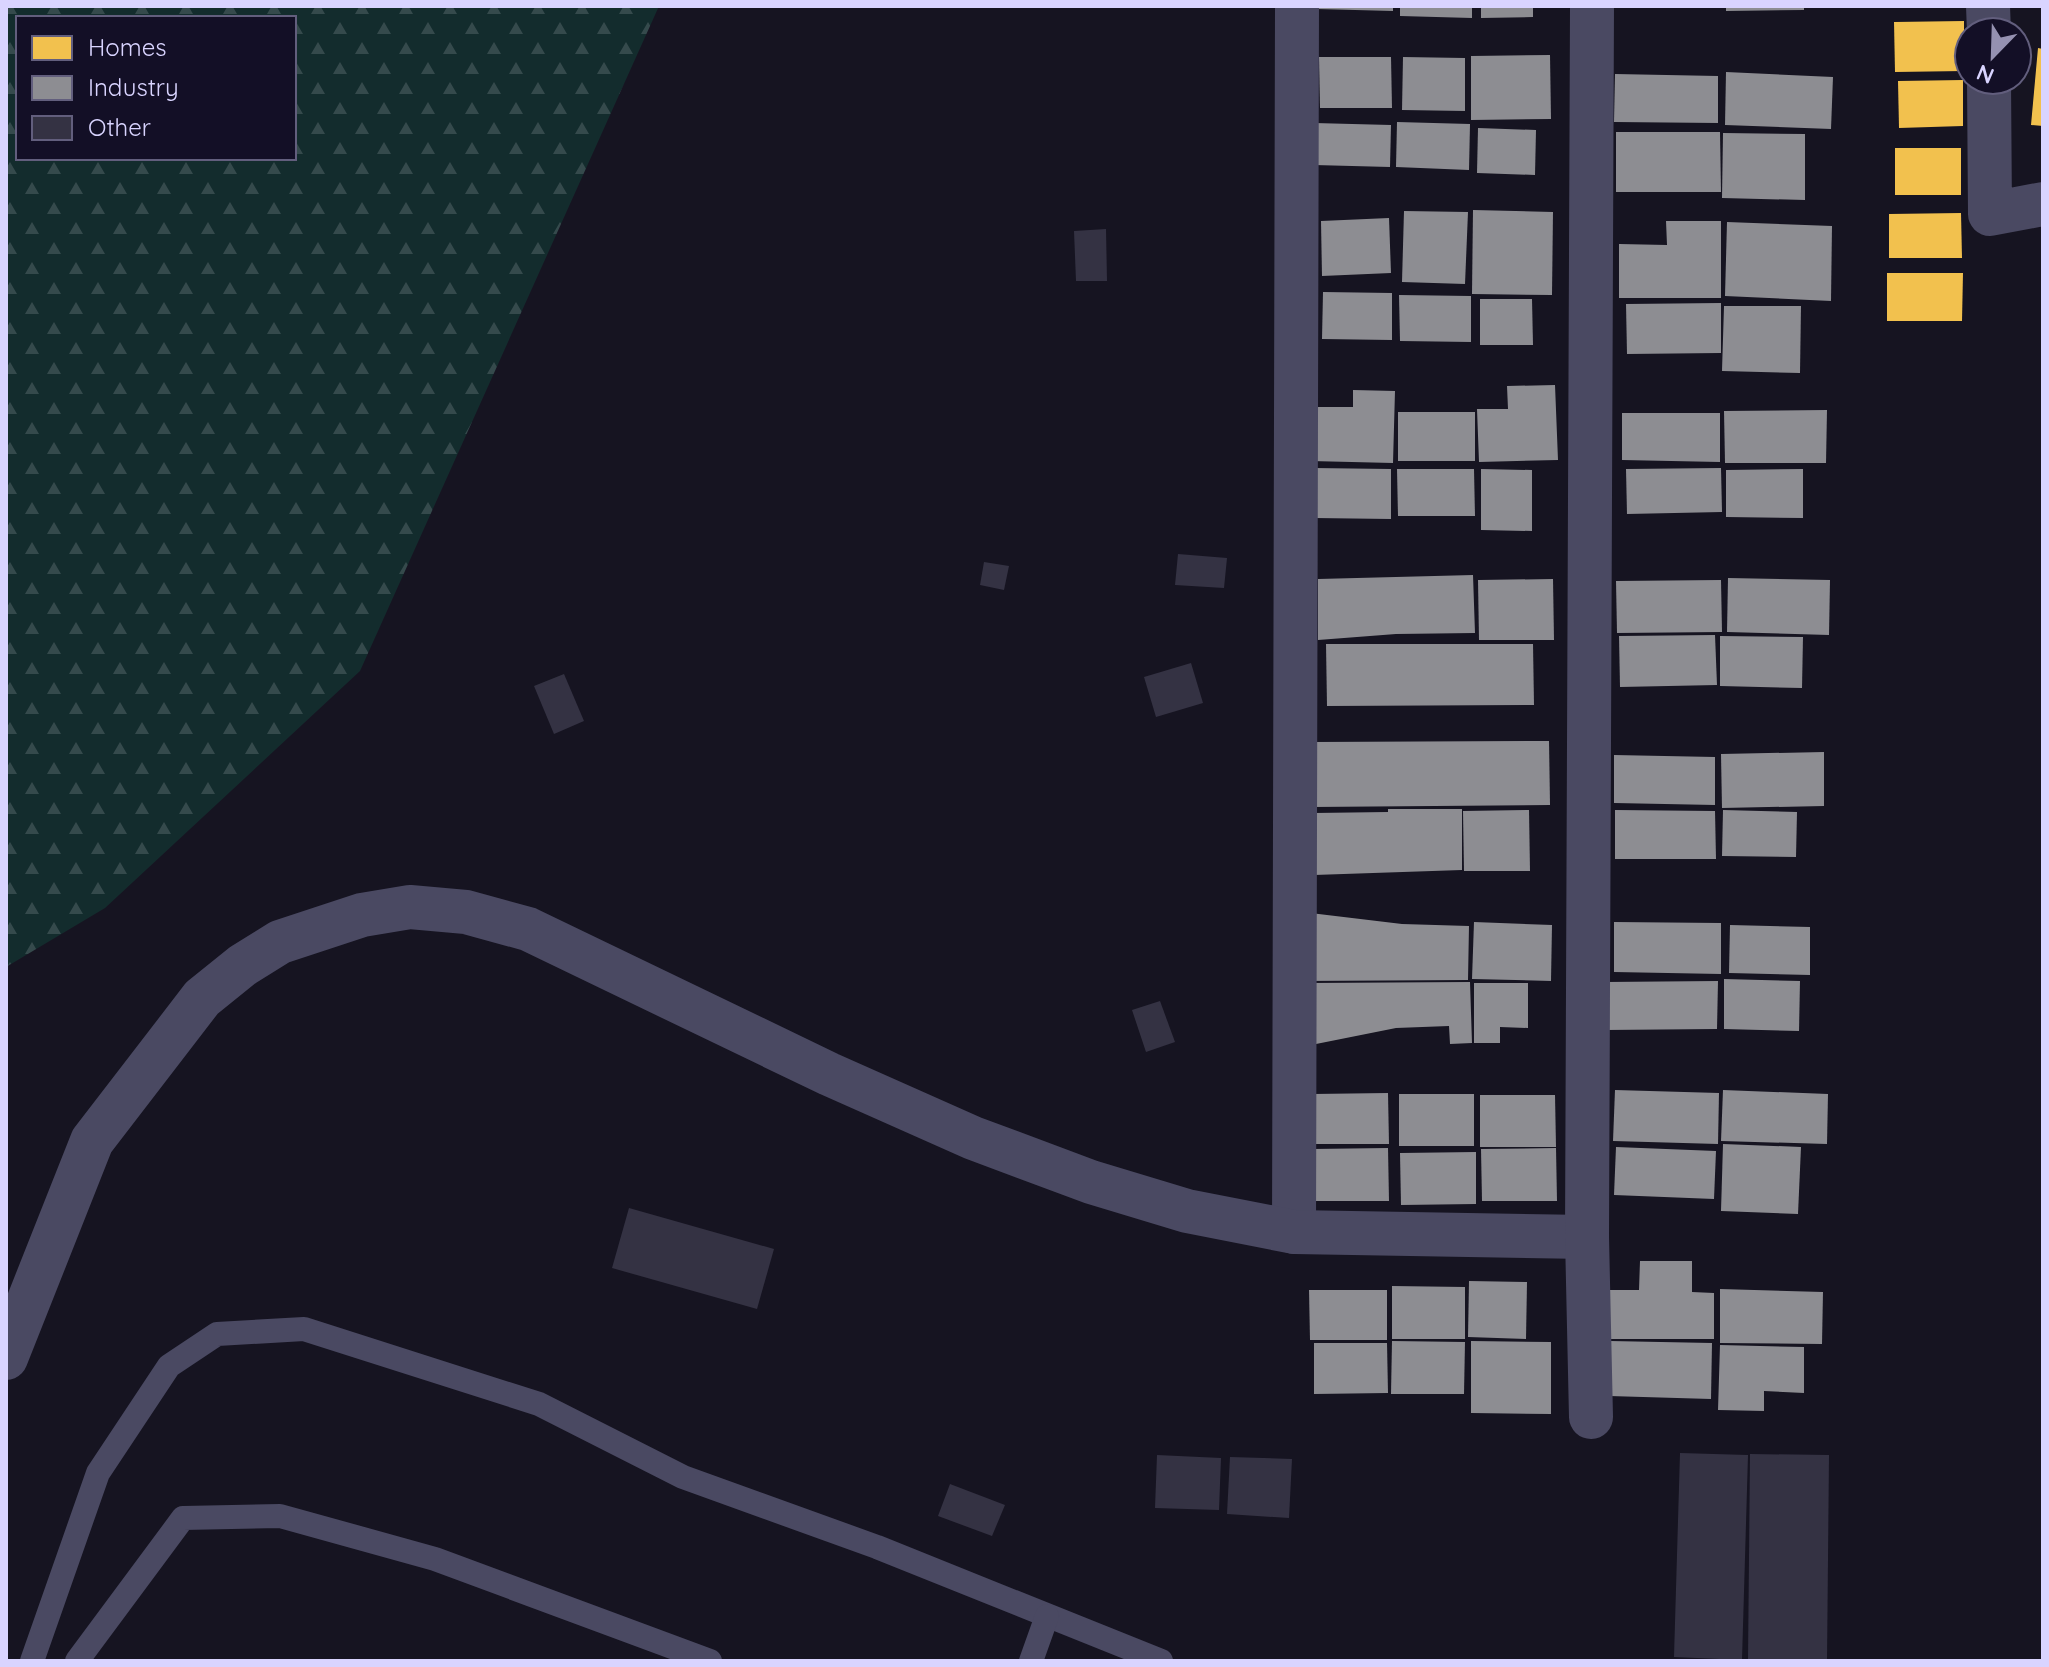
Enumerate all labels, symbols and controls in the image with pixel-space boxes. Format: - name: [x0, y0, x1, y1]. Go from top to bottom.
- legend: [16, 16, 296, 160]
- north arrow: [1953, 16, 2033, 96]
- text: Homes: [88, 32, 166, 62]
- text: N: [1972, 58, 1998, 90]
- text: Industry: [88, 72, 179, 102]
- text: Other: [88, 112, 151, 142]

